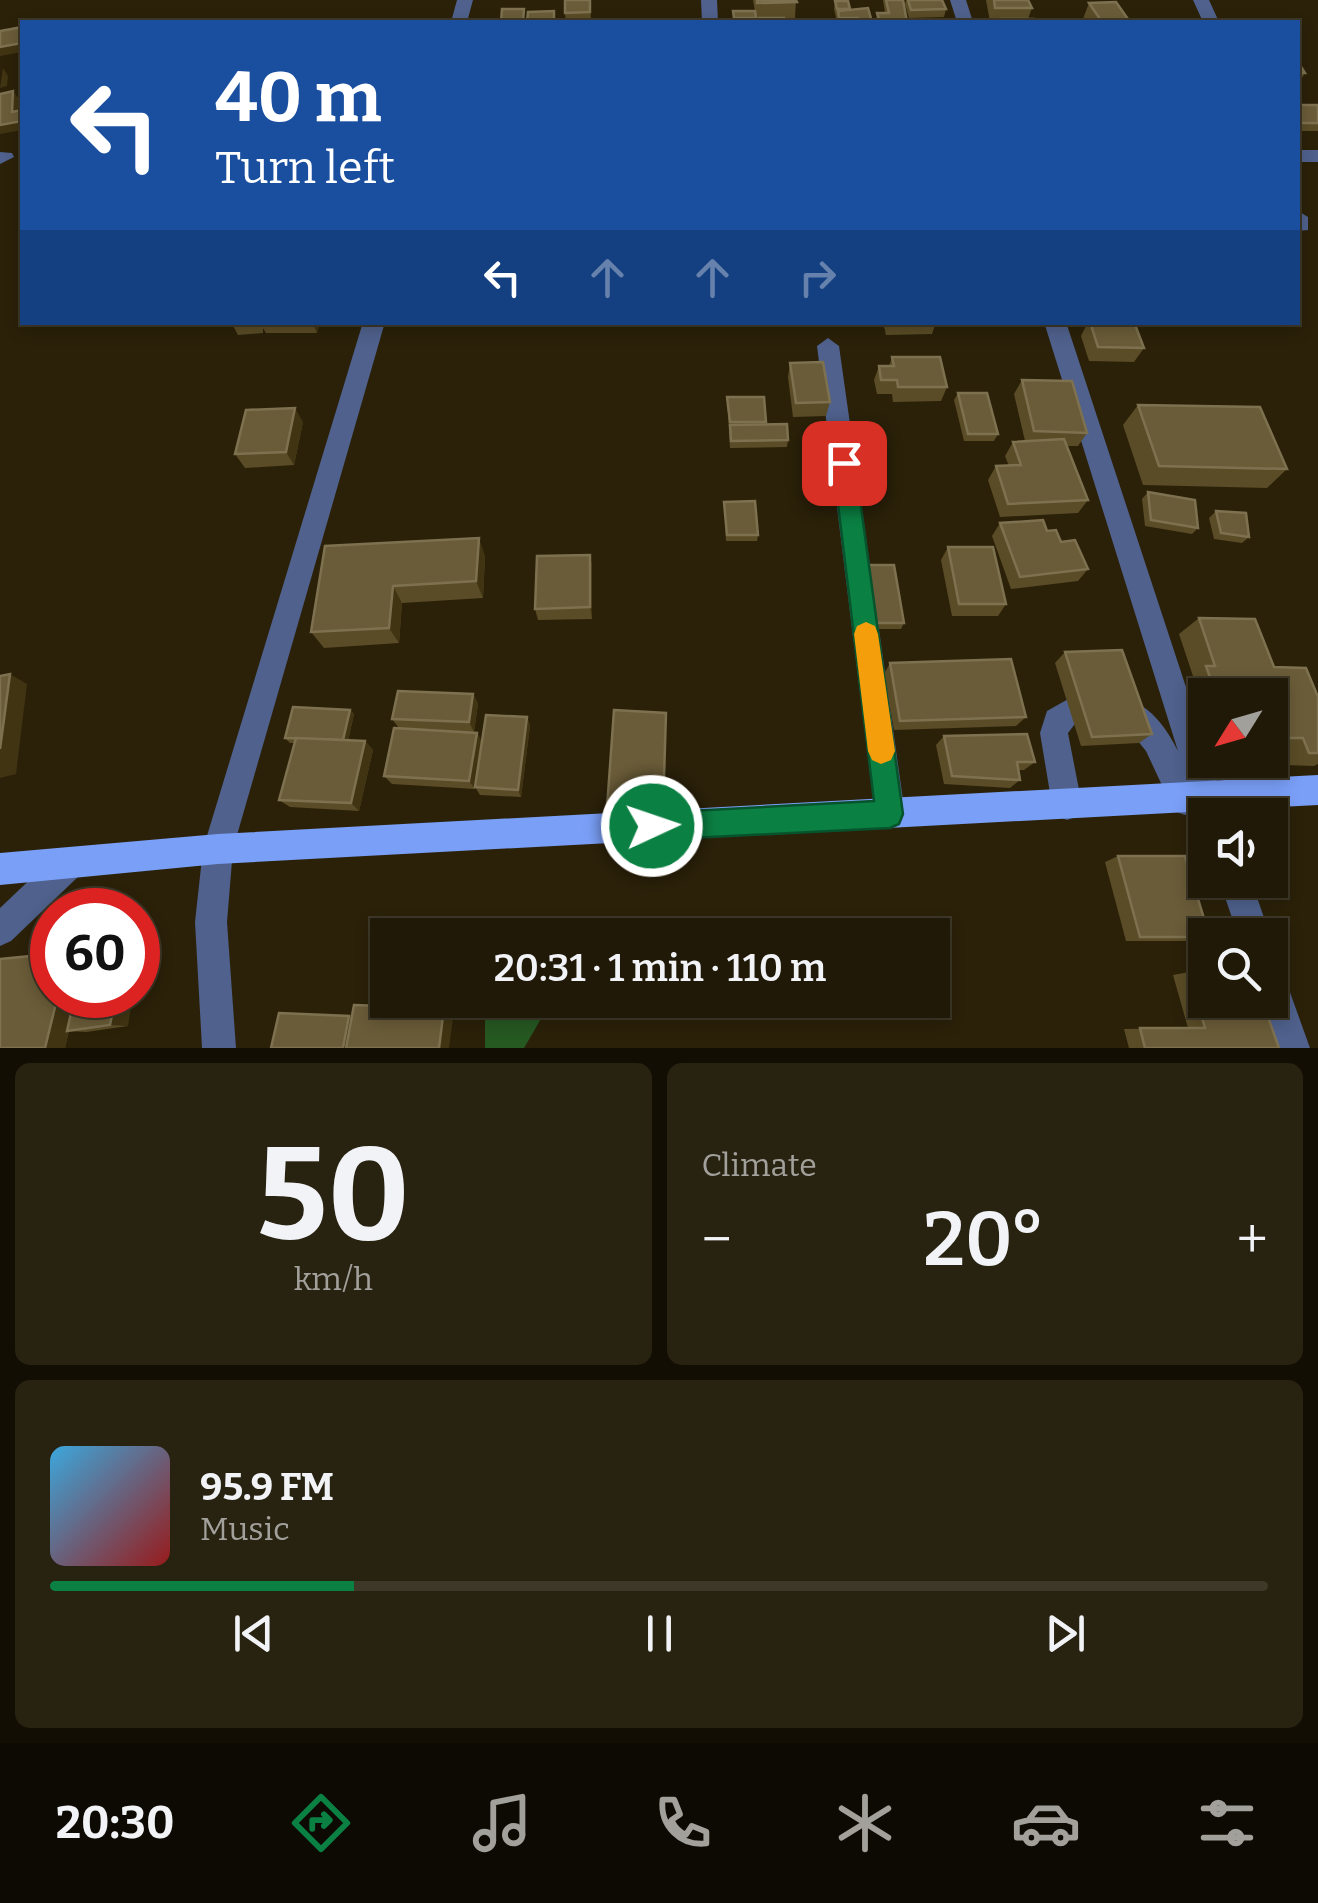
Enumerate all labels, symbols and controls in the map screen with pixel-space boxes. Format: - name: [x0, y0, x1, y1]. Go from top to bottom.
- text: 40 m: [215, 56, 381, 140]
- icon: left: [50, 60, 180, 190]
- text: Turn left: [215, 141, 395, 195]
- icon: left: [475, 250, 530, 305]
- icon: ahead: [580, 250, 635, 305]
- icon: ahead: [685, 250, 740, 305]
- icon: right: [790, 250, 845, 305]
- pin: [802, 421, 887, 506]
- icon: arrive: [817, 436, 872, 491]
- north arrow: [1188, 678, 1288, 778]
- map controls: [1188, 678, 1288, 1018]
- position arrow: [600, 774, 704, 878]
- button: sound: [1188, 798, 1288, 898]
- speed limit sign: 60: [30, 888, 160, 1018]
- button: search: [1188, 918, 1288, 1018]
- text: 20:31 · 1 min · 110 m: [494, 945, 826, 991]
- text: 50: [256, 1117, 410, 1273]
- text: Climate: [702, 1146, 817, 1184]
- text: 20°: [923, 1195, 1045, 1285]
- text: −: [702, 1207, 732, 1273]
- text: +: [1237, 1207, 1268, 1273]
- text: km/h: [294, 1260, 373, 1298]
- text: 95.9 FM: [200, 1464, 334, 1510]
- text: Music: [200, 1510, 290, 1548]
- icon: previous: [226, 1606, 281, 1661]
- icon: pause: [632, 1606, 687, 1661]
- icon: next: [1038, 1606, 1093, 1661]
- icon: directions: [286, 1788, 356, 1858]
- icon: music: [467, 1788, 537, 1858]
- icon: phone: [648, 1788, 718, 1858]
- icon: climate: [830, 1788, 900, 1858]
- icon: car: [1011, 1788, 1081, 1858]
- icon: filters: [1192, 1788, 1262, 1858]
- text: 20:30: [56, 1796, 175, 1850]

